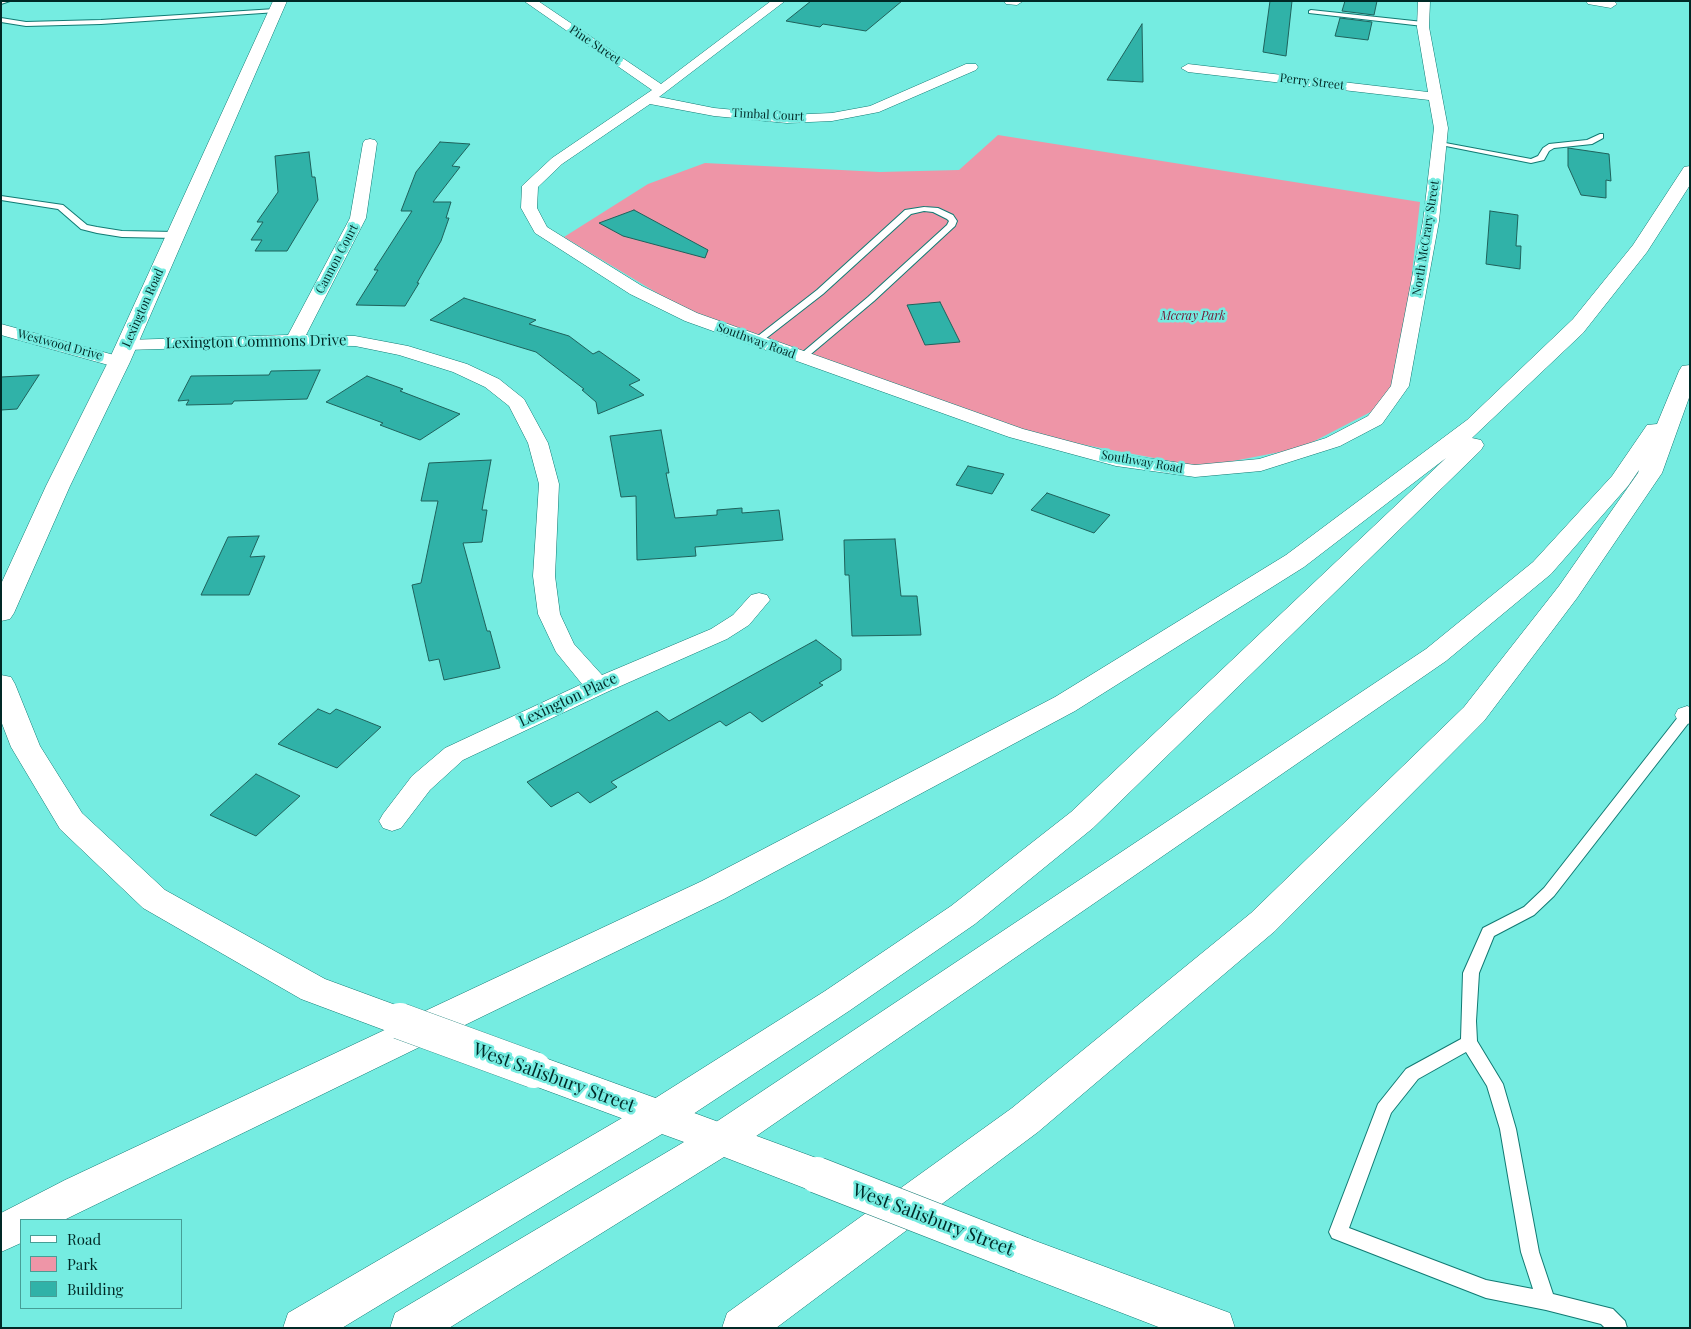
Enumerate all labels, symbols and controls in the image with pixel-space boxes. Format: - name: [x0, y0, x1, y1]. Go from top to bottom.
- street label: Pine Street: [567, 23, 623, 67]
- street label: Perry Street: [1279, 71, 1345, 93]
- street label: Timbal Court: [732, 106, 804, 124]
- street label: North McCrary Street: [1410, 179, 1442, 297]
- street label: Cannon Court: [313, 222, 361, 296]
- street label: Lexington Road: [119, 267, 167, 349]
- park label: Mccray Park: [1161, 309, 1225, 323]
- street label: Southway Road: [715, 320, 797, 362]
- street label: Westwood Drive: [16, 327, 104, 363]
- street label: Lexington Commons Drive: [165, 331, 347, 353]
- street label: Southway Road: [1100, 448, 1184, 476]
- street label: Lexington Place: [516, 669, 620, 731]
- street label: West Salisbury Street: [470, 1039, 638, 1117]
- street label: West Salisbury Street: [849, 1179, 1017, 1261]
- legend: [20, 1219, 182, 1309]
- text: Road: [67, 1229, 101, 1249]
- text: Park: [67, 1254, 98, 1274]
- text: Building: [67, 1279, 123, 1299]

